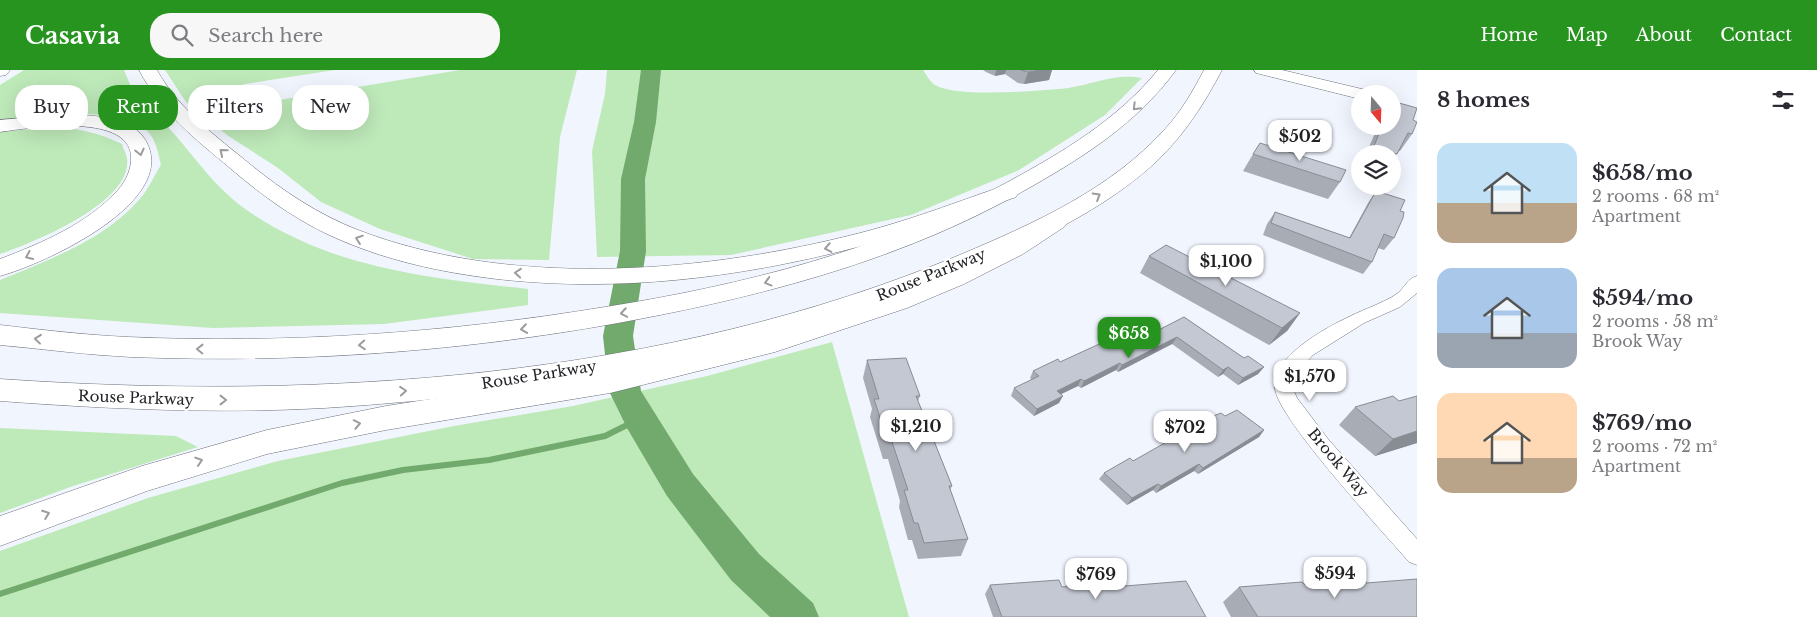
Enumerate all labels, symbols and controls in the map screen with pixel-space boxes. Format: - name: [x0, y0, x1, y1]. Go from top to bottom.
- search box: [150, 13, 500, 58]
- text: Casavia: [25, 21, 120, 50]
- icon: search: [168, 21, 196, 49]
- text: Search here: [208, 24, 323, 47]
- text: Home: [1480, 24, 1538, 46]
- text: Map: [1566, 24, 1608, 46]
- text: About: [1636, 24, 1692, 46]
- text: Contact: [1720, 24, 1792, 46]
- chip: Buy: [15, 85, 88, 130]
- chip: Rent: [98, 85, 178, 130]
- chip: Filters: [188, 85, 282, 130]
- chip: New: [292, 85, 369, 130]
- north arrow: [1351, 85, 1401, 135]
- map controls: [1351, 85, 1401, 195]
- icon: filters: [1769, 86, 1797, 114]
- text: 8 homes: [1437, 87, 1530, 113]
- one-way arrow: [1133, 101, 1142, 110]
- pin: $502: [1270, 119, 1330, 162]
- text: $502: [1279, 126, 1321, 146]
- button: layers: [1351, 145, 1401, 195]
- one-way arrow: [134, 148, 145, 156]
- one-way arrow: [220, 149, 229, 158]
- text: $658/mo: [1592, 160, 1693, 186]
- icon: home: [1477, 163, 1537, 223]
- text: 2 rooms · 68 m²: [1592, 186, 1719, 206]
- one-way arrow: [1092, 193, 1101, 203]
- text: Apartment: [1592, 206, 1681, 226]
- one-way arrow: [355, 235, 364, 245]
- one-way arrow: [823, 242, 832, 253]
- street label: Rouse Parkway: [873, 244, 989, 305]
- pin: $1,100: [1185, 244, 1267, 287]
- one-way arrow: [25, 249, 34, 260]
- text: $1,100: [1200, 251, 1252, 271]
- one-way arrow: [513, 268, 521, 279]
- one-way arrow: [764, 276, 773, 287]
- text: $594/mo: [1592, 285, 1693, 311]
- icon: home: [1477, 288, 1537, 348]
- one-way arrow: [620, 307, 628, 318]
- text: 2 rooms · 58 m²: [1592, 311, 1718, 331]
- pin: $658: [1099, 316, 1159, 359]
- one-way arrow: [520, 323, 528, 334]
- text: $658: [1109, 323, 1149, 343]
- text: Brook Way: [1592, 331, 1682, 351]
- one-way arrow: [34, 333, 42, 344]
- one-way arrow: [358, 340, 366, 351]
- one-way arrow: [196, 344, 204, 354]
- street label: Rouse Parkway: [480, 356, 598, 393]
- pin: $1,570: [1269, 360, 1351, 402]
- text: $1,570: [1284, 366, 1336, 386]
- street label: Rouse Parkway: [78, 386, 195, 409]
- one-way arrow: [399, 386, 407, 397]
- one-way arrow: [220, 395, 228, 405]
- pin: $1,210: [875, 410, 957, 452]
- pin: $702: [1155, 410, 1215, 453]
- text: $769/mo: [1592, 410, 1692, 436]
- icon: home: [1477, 413, 1537, 473]
- text: $1,210: [891, 416, 941, 436]
- text: $702: [1164, 417, 1206, 437]
- one-way arrow: [353, 419, 362, 429]
- street label: Brook Way: [1304, 424, 1373, 502]
- text: 2 rooms · 72 m²: [1592, 436, 1717, 456]
- one-way arrow: [194, 456, 203, 466]
- text: Apartment: [1592, 456, 1681, 476]
- one-way arrow: [41, 510, 49, 520]
- pin: $594: [1305, 556, 1365, 599]
- pin: $769: [1066, 558, 1126, 600]
- text: $594: [1314, 563, 1356, 583]
- text: $769: [1076, 564, 1116, 584]

